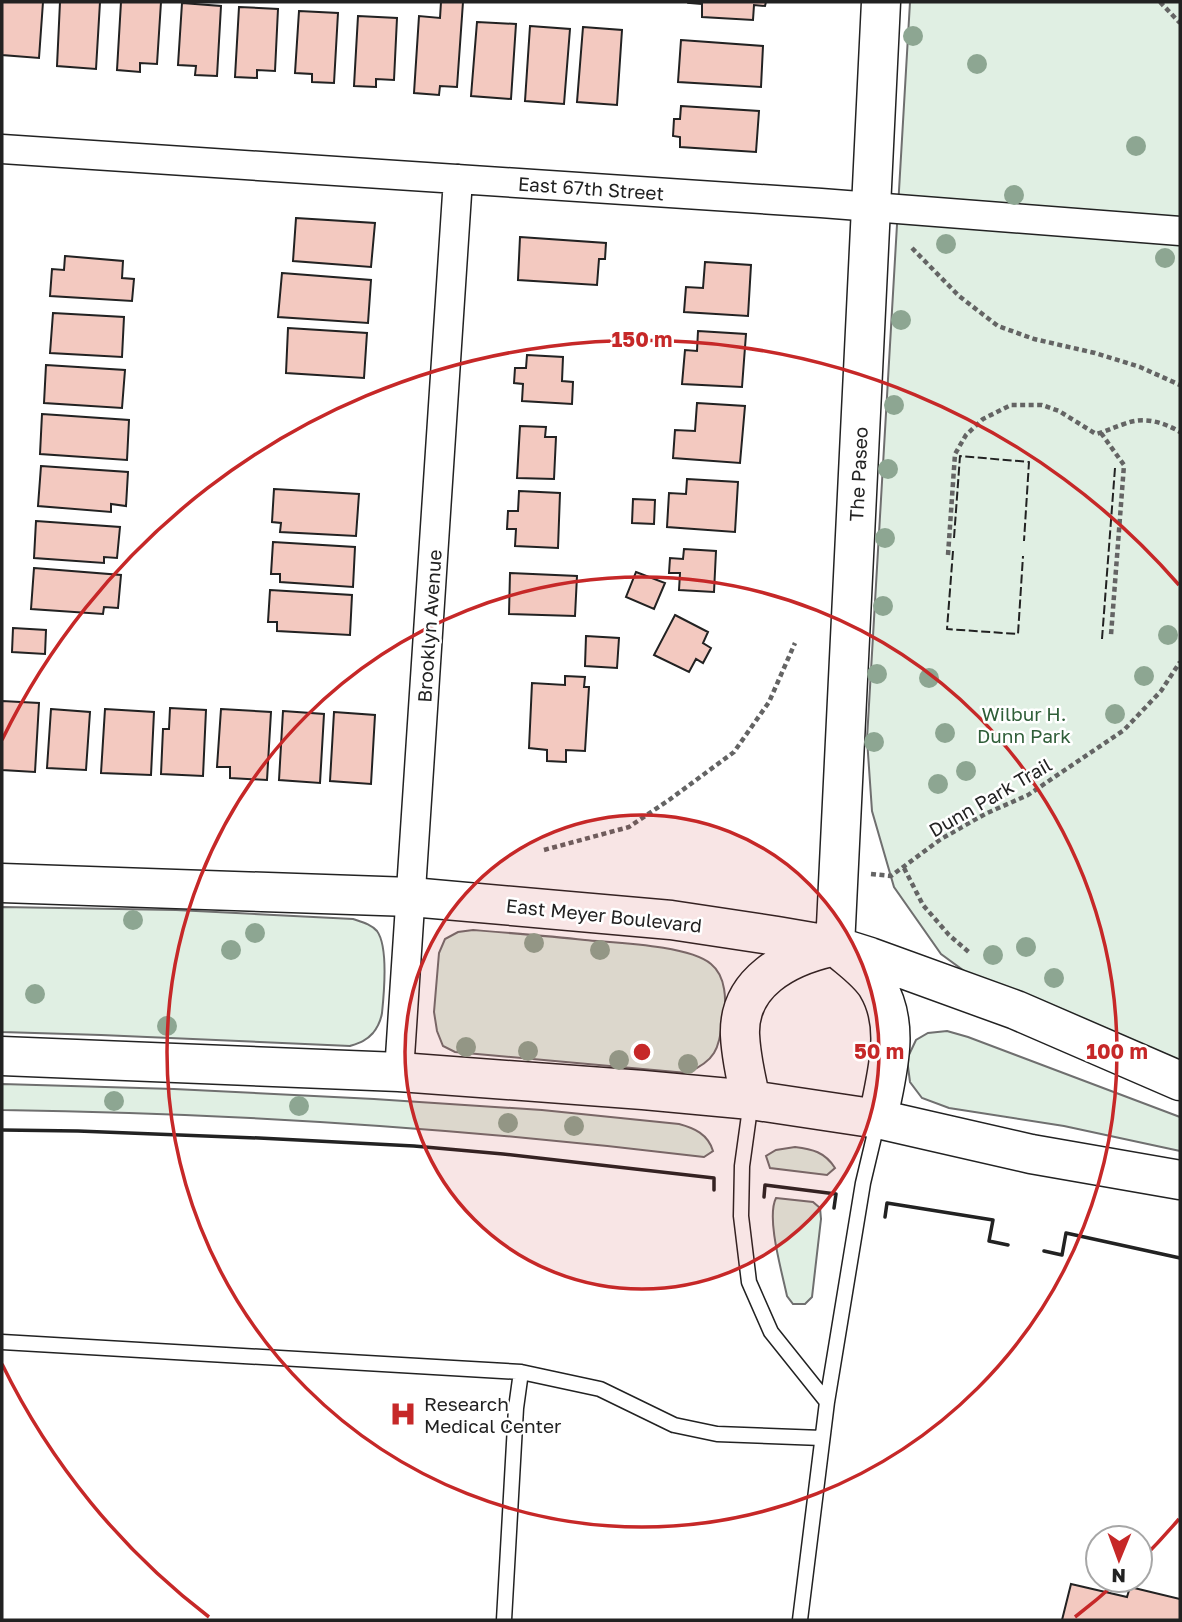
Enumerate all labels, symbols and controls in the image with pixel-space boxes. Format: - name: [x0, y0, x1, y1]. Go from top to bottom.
- street label: East 67th Street: [517, 171, 665, 205]
- text: 150 m: [612, 326, 672, 352]
- street label: The Paseo: [844, 426, 872, 522]
- street label: Brooklyn Avenue: [412, 549, 446, 703]
- park label: Wilbur H. Dunn Park: [977, 702, 1071, 747]
- street label: Dunn Park Trail: [924, 753, 1056, 841]
- street label: East Meyer Boulevard: [505, 893, 703, 937]
- text: 50 m: [854, 1038, 904, 1064]
- text: 100 m: [1086, 1038, 1148, 1064]
- centre of rings: [630, 1040, 654, 1064]
- place label: Research Medical Center: [424, 1392, 562, 1437]
- hospital icon: Research Medical Center: [388, 1399, 418, 1429]
- north arrow: [1084, 1524, 1154, 1594]
- text: N: [1111, 1565, 1126, 1588]

